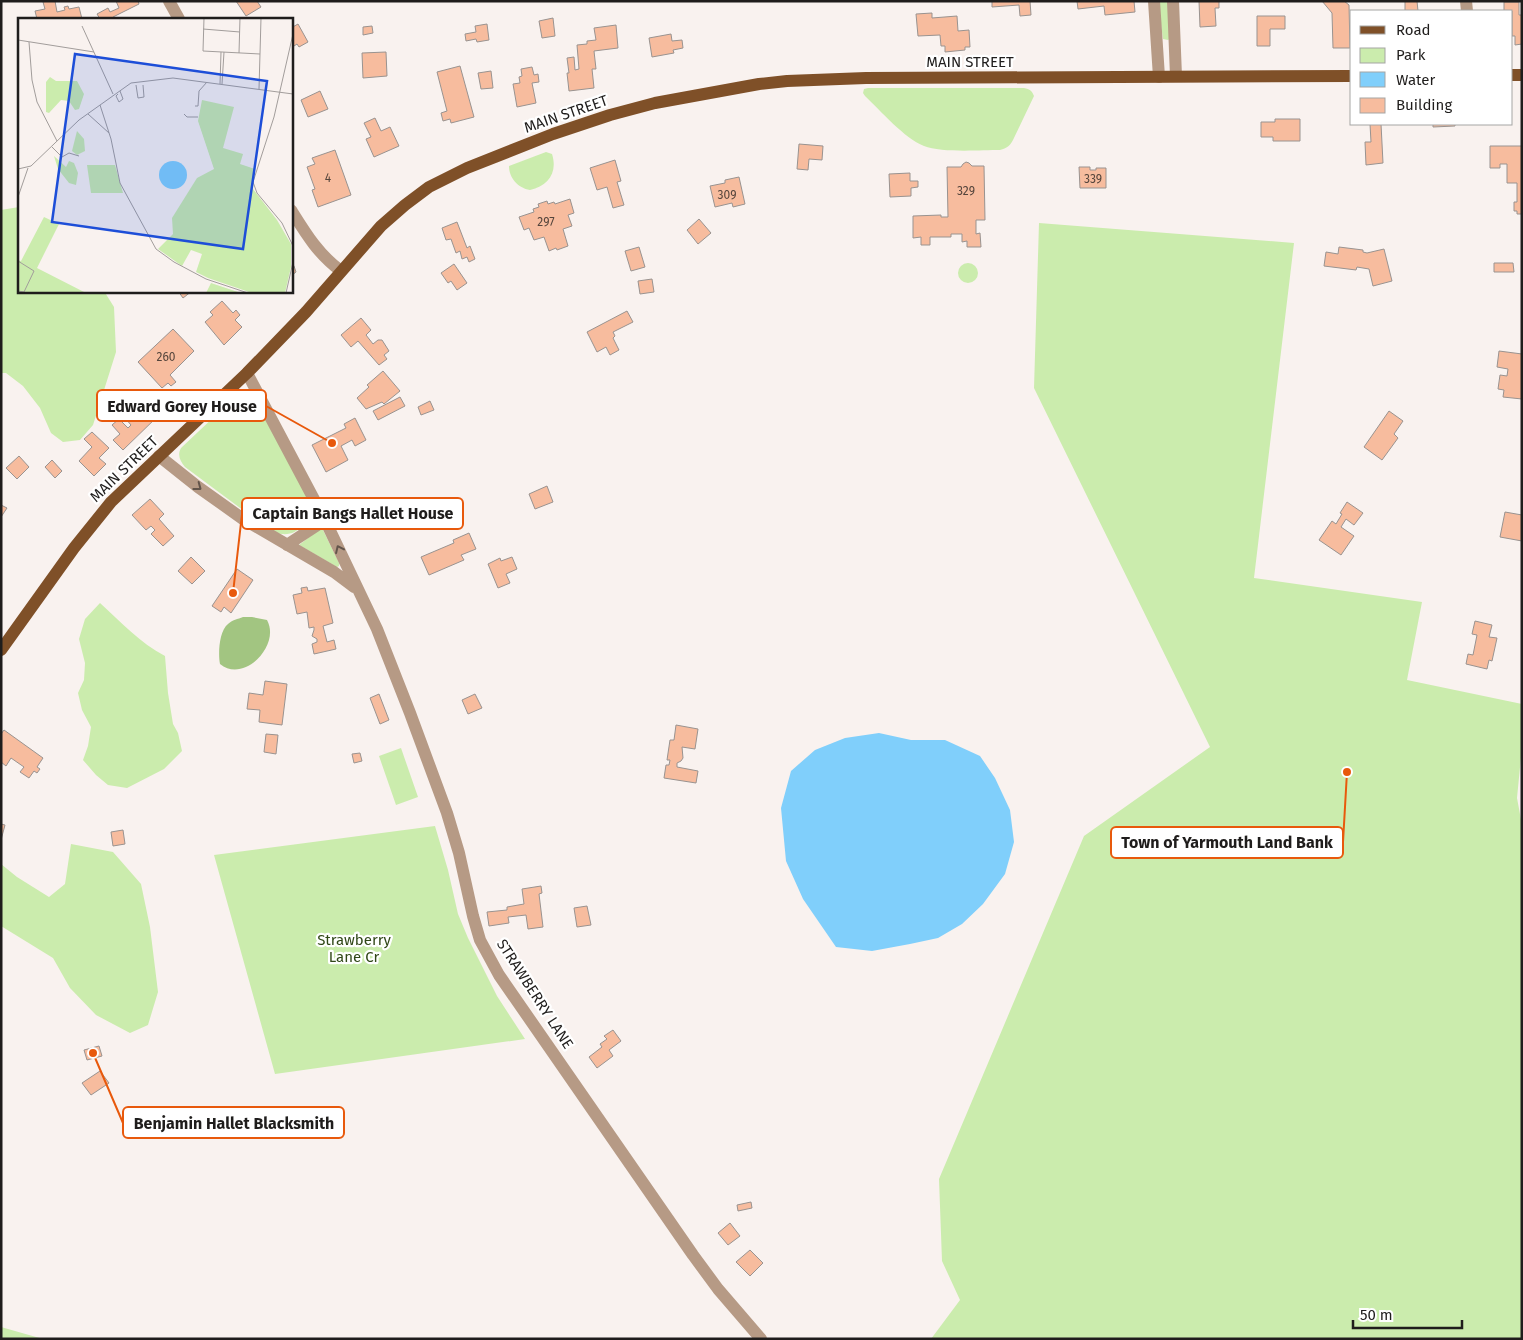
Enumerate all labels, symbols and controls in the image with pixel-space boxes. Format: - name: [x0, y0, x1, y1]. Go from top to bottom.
- legend: [1350, 10, 1513, 125]
- inset map: [18, 18, 292, 292]
- text: Road: [1396, 21, 1431, 39]
- text: Park: [1396, 46, 1426, 64]
- street label: MAIN STREET: [926, 53, 1014, 71]
- text: Water: [1396, 71, 1435, 89]
- street label: MAIN STREET: [522, 91, 610, 137]
- text: Building: [1396, 96, 1452, 114]
- house number: 4: [325, 171, 332, 185]
- house number: 339: [1084, 172, 1102, 186]
- house number: 329: [957, 184, 975, 198]
- house number: 309: [718, 188, 736, 202]
- house number: 297: [537, 215, 555, 229]
- house number: 260: [156, 350, 176, 364]
- callout: Edward Gorey House: [97, 390, 266, 421]
- text: Edward Gorey House: [107, 397, 257, 416]
- street label: MAIN STREET: [86, 432, 162, 506]
- one-way arrow: [192, 481, 201, 489]
- callout: Captain Bangs Hallet House: [242, 498, 463, 529]
- text: Captain Bangs Hallet House: [253, 504, 454, 523]
- one-way arrow: [335, 545, 345, 554]
- callout: Town of Yarmouth Land Bank: [1111, 827, 1343, 858]
- text: Town of Yarmouth Land Bank: [1121, 833, 1333, 852]
- park label: Strawberry Lane Cr: [317, 931, 391, 966]
- street label: STRAWBERRY LANE: [493, 936, 577, 1052]
- callout: Benjamin Hallet Blacksmith: [123, 1107, 344, 1138]
- text: Benjamin Hallet Blacksmith: [134, 1114, 334, 1133]
- scale bar: [1353, 1298, 1462, 1330]
- text: 50 m: [1360, 1306, 1393, 1324]

